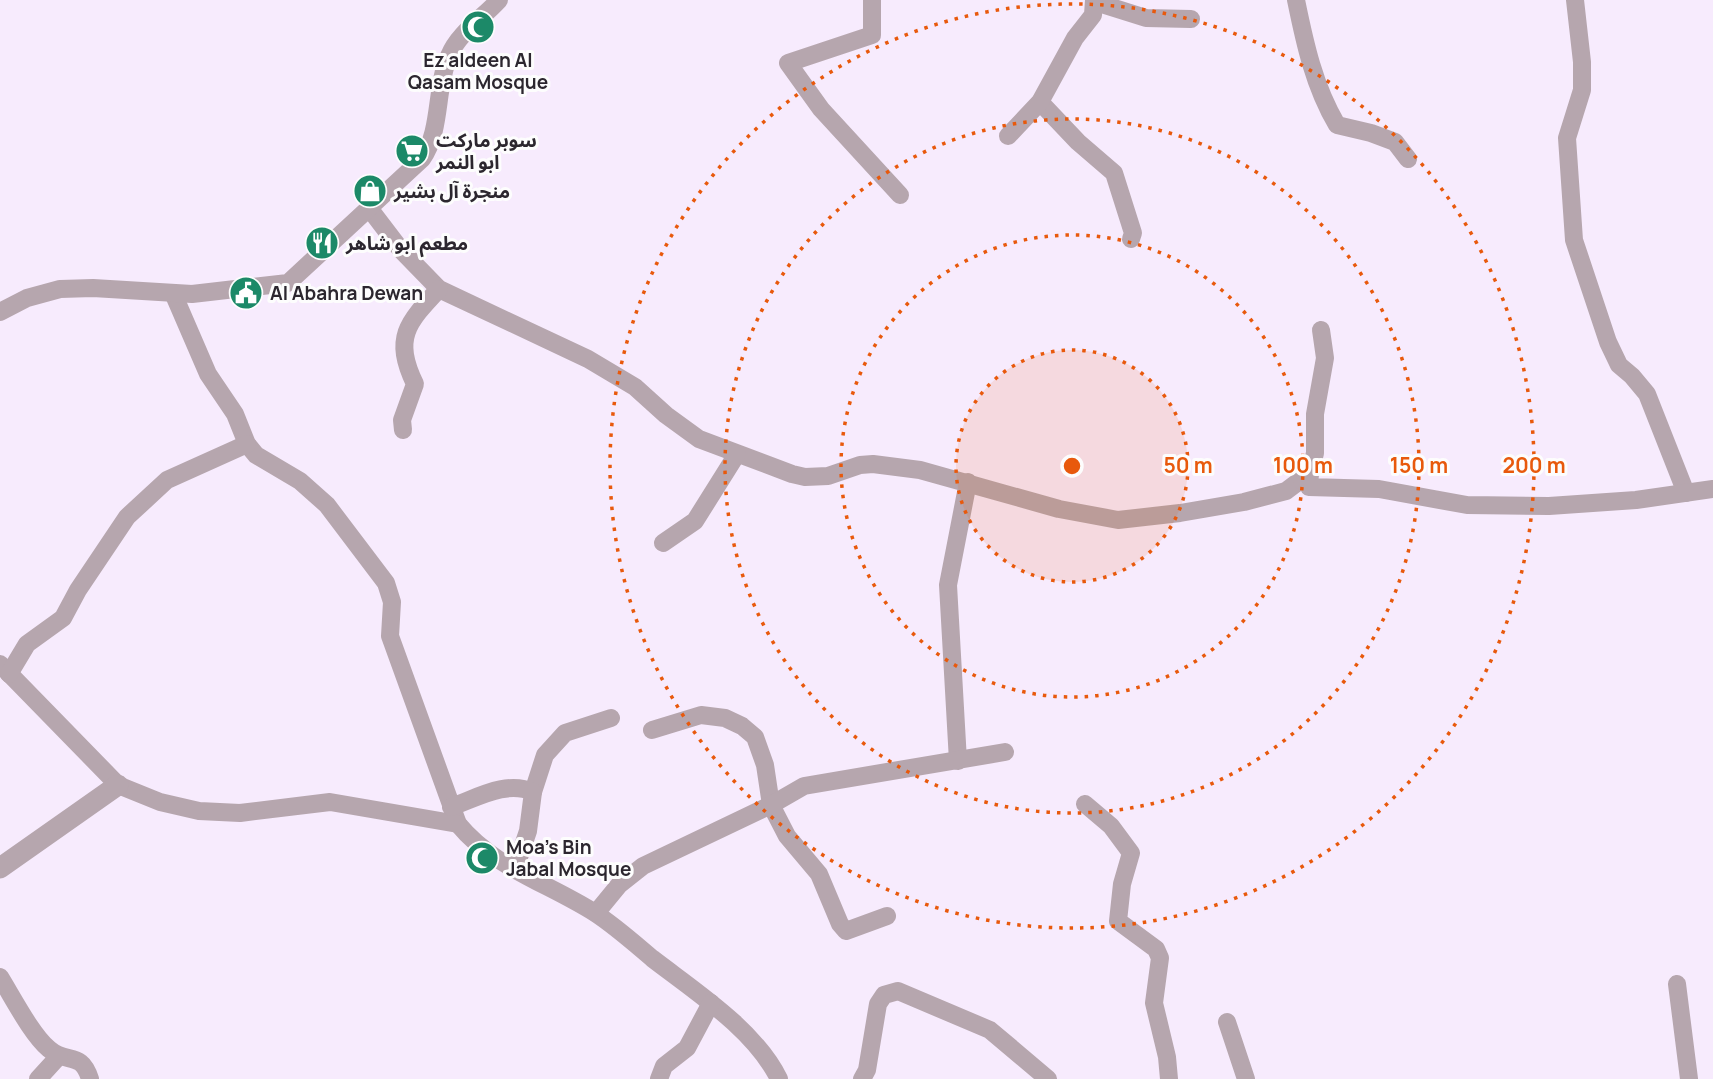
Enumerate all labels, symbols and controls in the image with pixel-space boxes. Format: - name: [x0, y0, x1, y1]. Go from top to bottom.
- mosque icon: Ez aldeen Al Qasam Mosque: [459, 8, 497, 46]
- place label: Ez aldeen Al Qasam Mosque: [408, 47, 548, 95]
- place label: سوبر ماركت ابو النمر: [435, 127, 537, 175]
- supermarket icon: سوبر ماركت ابو النمر: [393, 132, 431, 170]
- shop icon: منجرة آل بشير: [351, 172, 389, 210]
- place label: منجرة آل بشير: [393, 178, 510, 204]
- restaurant icon: مطعم ابو شاهر: [303, 224, 341, 262]
- place label: مطعم ابو شاهر: [345, 230, 468, 258]
- public building icon: Al Abahra Dewan: [227, 274, 265, 312]
- place label: Al Abahra Dewan: [270, 280, 423, 306]
- text: 50 m: [1163, 451, 1213, 479]
- text: 100 m: [1273, 451, 1333, 479]
- text: 150 m: [1390, 451, 1448, 479]
- text: 200 m: [1502, 451, 1566, 479]
- centre of rings: [1060, 454, 1084, 478]
- place label: Moa's Bin Jabal Mosque: [506, 834, 631, 882]
- mosque icon: Moa's Bin Jabal Mosque: [463, 839, 501, 877]

